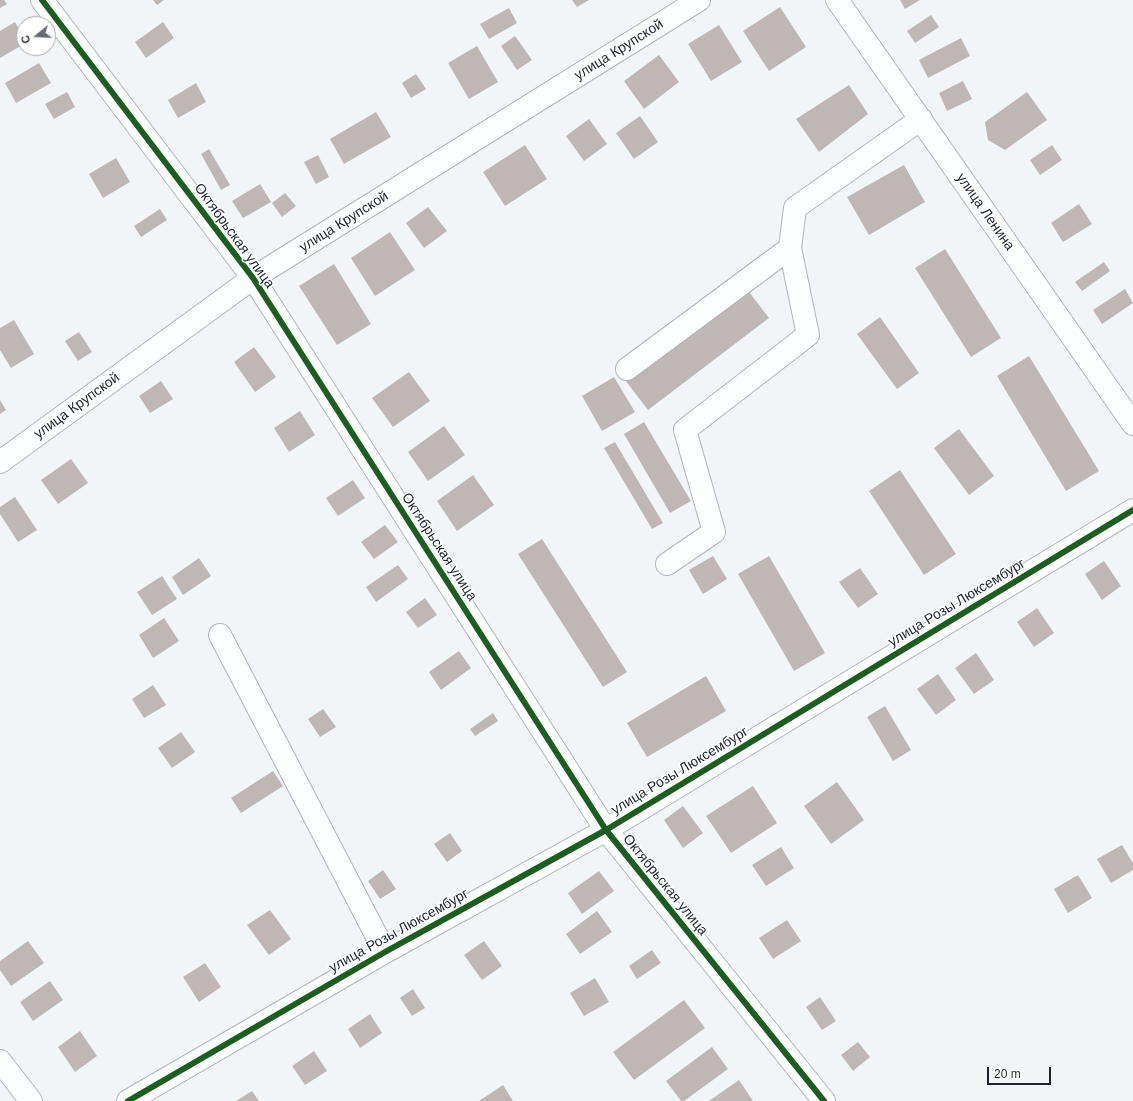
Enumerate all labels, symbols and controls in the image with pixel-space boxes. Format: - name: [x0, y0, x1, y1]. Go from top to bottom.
- north arrow: [16, 16, 56, 56]
- street label: улица Крупской: [571, 16, 667, 84]
- text: С: [19, 34, 32, 45]
- street label: улица Ленина: [952, 170, 1018, 254]
- street label: Октябрьская улица: [190, 180, 278, 292]
- street label: улица Крупской: [296, 188, 392, 256]
- street label: улица Крупской: [31, 369, 123, 443]
- street label: Октябрьская улица: [398, 490, 480, 604]
- street label: улица Розы Люксембург: [885, 555, 1029, 651]
- street label: улица Розы Люксембург: [608, 723, 752, 819]
- street label: Октябрьская улица: [619, 831, 711, 939]
- street label: улица Розы Люксембург: [326, 886, 472, 976]
- scale bar: [989, 1059, 1053, 1085]
- text: 20 m: [994, 1067, 1021, 1081]

